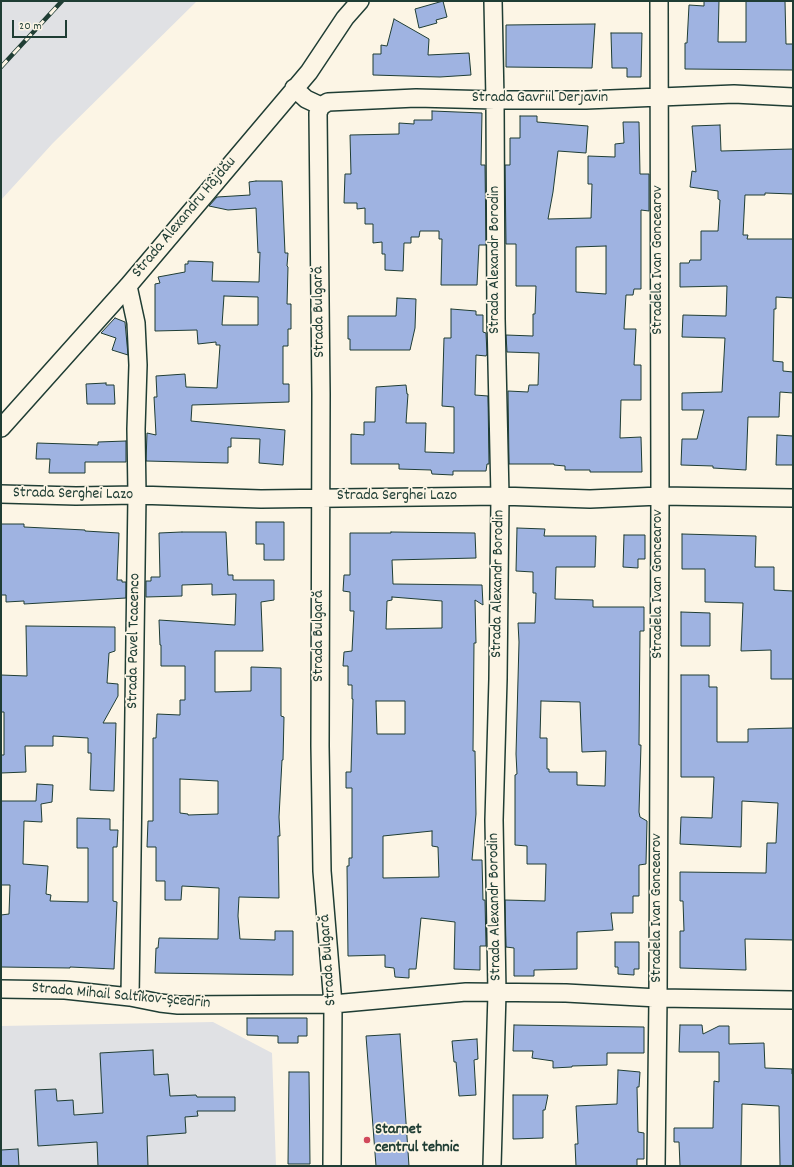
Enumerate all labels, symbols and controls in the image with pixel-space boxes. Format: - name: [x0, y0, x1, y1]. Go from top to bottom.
- scale bar: [14, 12, 69, 38]
- text: 20 m: [19, 18, 42, 35]
- street label: Strada Gavriil Derjavin: [472, 89, 608, 109]
- street label: Strada Alexandru Hâjdău: [129, 154, 241, 282]
- street label: Stradela Ivan Goncearov: [649, 185, 669, 335]
- street label: Strada Alexandr Borodin: [486, 186, 506, 334]
- street label: Strada Bulgară: [310, 266, 330, 358]
- street label: Strada Serghei Lazo: [13, 484, 133, 506]
- street label: Strada Serghei Lazo: [337, 487, 457, 507]
- street label: Stradela Ivan Goncearov: [649, 509, 669, 659]
- street label: Strada Alexandr Borodin: [488, 510, 510, 658]
- street label: Strada Pavel Tcacenco: [124, 573, 146, 709]
- street label: Strada Bulgară: [310, 590, 330, 682]
- street label: Strada Alexandr Borodin: [485, 833, 507, 981]
- street label: Stradela Ivan Goncearov: [648, 833, 668, 983]
- street label: Strada Bulgară: [316, 914, 342, 1006]
- street label: Strada Mihail Saltîkov-Șcedrin: [31, 980, 211, 1014]
- place label: Starnet centrul tehnic: [375, 1121, 459, 1159]
- marker: Starnet centrul tehnic: [362, 1135, 372, 1145]

